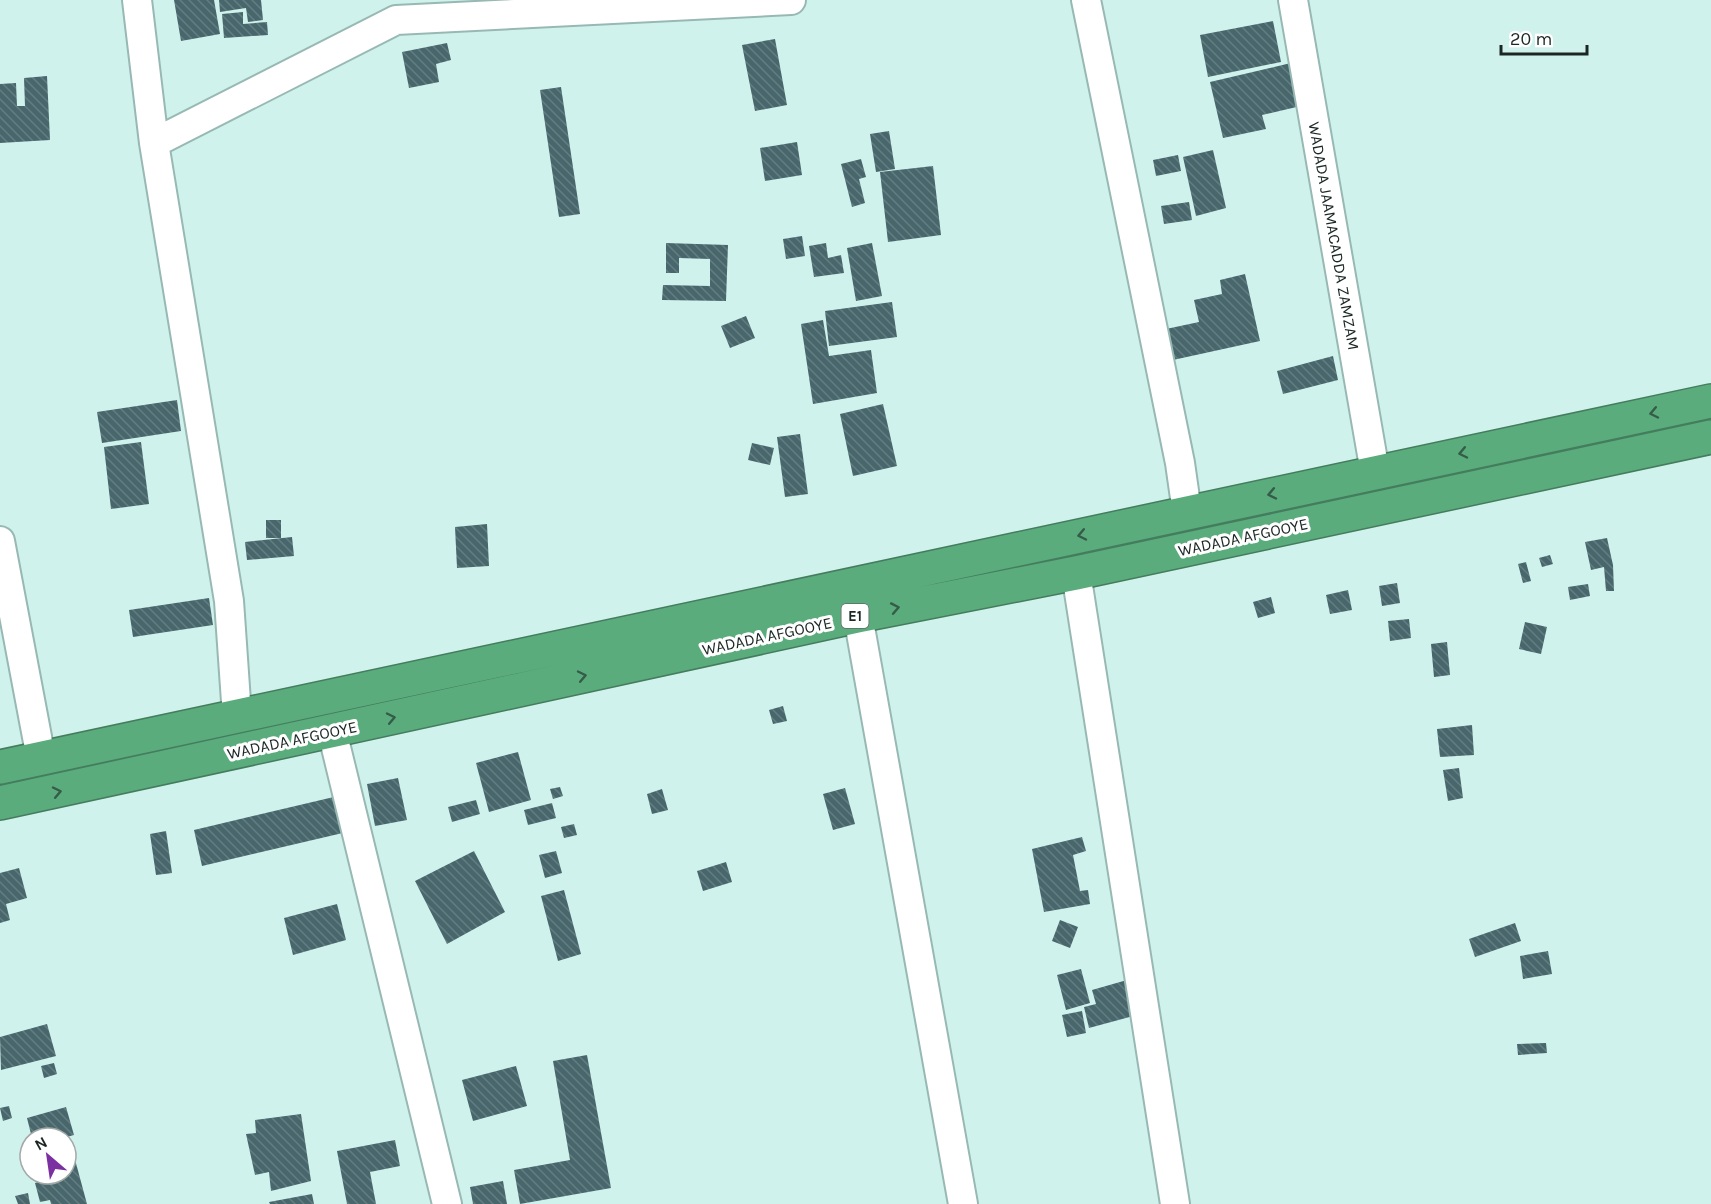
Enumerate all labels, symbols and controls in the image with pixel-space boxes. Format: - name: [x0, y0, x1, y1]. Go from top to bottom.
- scale bar: [1501, 18, 1586, 56]
- text: 20 m: [1510, 28, 1552, 50]
- street label: WADADA JAAMACADDA ZAMZAM: [1305, 120, 1363, 352]
- one-way arrow: [1649, 406, 1659, 419]
- one-way arrow: [1458, 446, 1468, 459]
- one-way arrow: [1268, 487, 1278, 500]
- street label: WADADA AFGOOYE: [1176, 514, 1310, 560]
- one-way arrow: [1077, 527, 1087, 540]
- one-way arrow: [890, 602, 900, 615]
- road number: E1: [842, 604, 868, 628]
- street label: WADADA AFGOOYE: [700, 613, 834, 659]
- one-way arrow: [577, 671, 587, 684]
- one-way arrow: [386, 712, 396, 725]
- street label: WADADA AFGOOYE: [225, 717, 359, 763]
- one-way arrow: [52, 786, 62, 799]
- north arrow: [18, 1126, 78, 1186]
- text: N: [31, 1132, 51, 1154]

